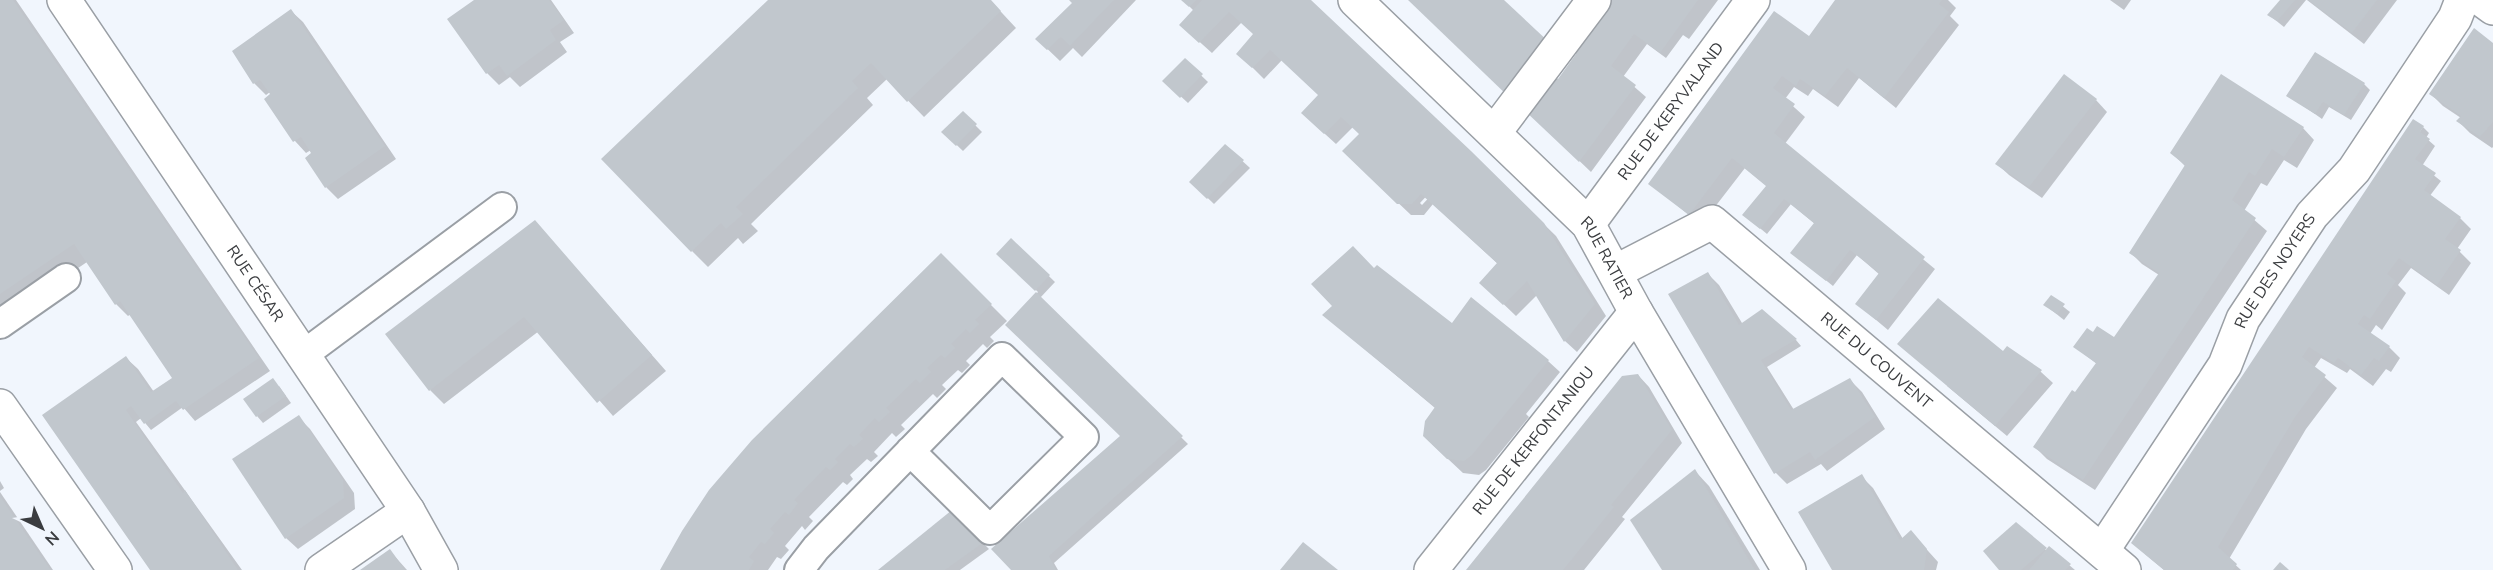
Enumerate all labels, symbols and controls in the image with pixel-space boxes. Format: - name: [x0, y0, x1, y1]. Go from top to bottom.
- street label: RUE DE KERYVALAND: [1613, 38, 1729, 185]
- street label: RUE DES NOYERS: [2229, 209, 2321, 332]
- street label: RUE RATIER: [1576, 212, 1638, 303]
- street label: RUE CÉSAR: [221, 241, 289, 327]
- street label: RUE DU COUVENT: [1816, 307, 1937, 414]
- street label: RUE DE KERFONTANIOU: [1468, 362, 1599, 520]
- north arrow: [12, 498, 72, 558]
- text: N: [40, 526, 64, 550]

